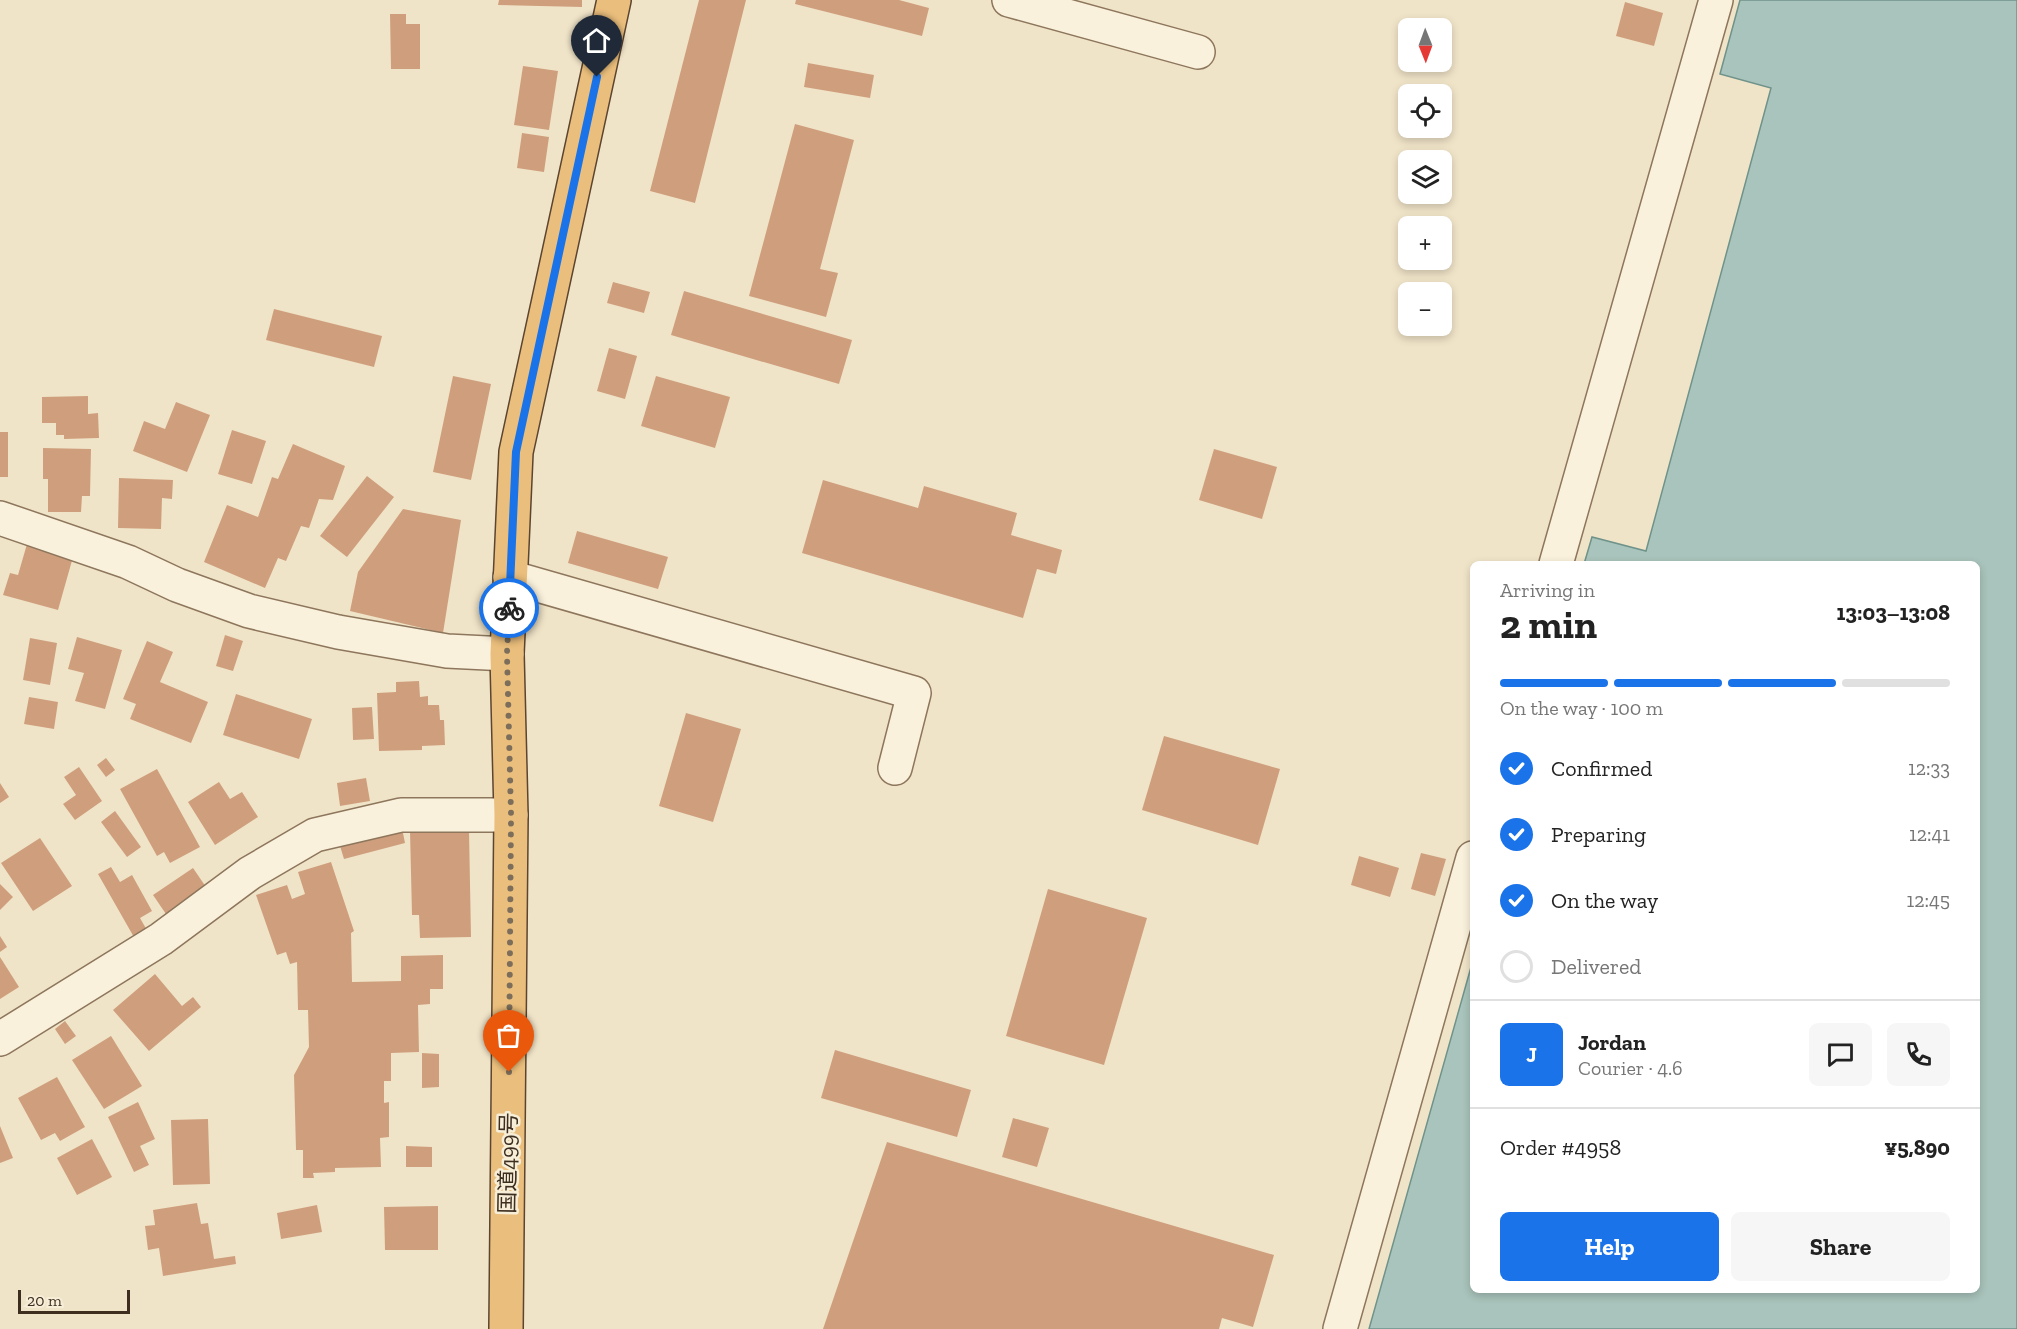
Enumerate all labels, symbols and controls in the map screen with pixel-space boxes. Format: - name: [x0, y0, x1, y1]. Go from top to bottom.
- pin: [571, 15, 622, 77]
- north arrow: [1398, 18, 1452, 72]
- map controls: [1398, 18, 1452, 336]
- icon: home: [580, 24, 613, 57]
- button: locate: [1398, 84, 1452, 138]
- button: layers: [1398, 150, 1452, 204]
- button: +: [1398, 216, 1452, 270]
- button: −: [1398, 282, 1452, 336]
- courier: [479, 578, 539, 638]
- text: Arriving in: [1500, 578, 1595, 602]
- icon: bike: [493, 592, 526, 625]
- text: 13:03–13:08: [1836, 599, 1950, 626]
- text: 2 min: [1500, 601, 1597, 648]
- text: On the way · 100 m: [1500, 696, 1663, 720]
- icon: check: [1500, 752, 1533, 785]
- text: Confirmed: [1551, 755, 1652, 782]
- text: 12:33: [1908, 756, 1950, 780]
- icon: check: [1500, 818, 1533, 851]
- text: Preparing: [1551, 821, 1646, 848]
- text: 12:41: [1909, 822, 1950, 846]
- icon: check: [1500, 884, 1533, 917]
- text: On the way: [1551, 887, 1658, 914]
- text: 12:45: [1907, 888, 1950, 912]
- text: Delivered: [1551, 953, 1641, 980]
- pin: [483, 1010, 534, 1072]
- icon: bag: [492, 1019, 525, 1052]
- button: chat: [1809, 1023, 1872, 1086]
- button: phone: [1887, 1023, 1950, 1086]
- text: Jordan: [1578, 1029, 1646, 1056]
- text: J: [1526, 1041, 1537, 1068]
- text: Courier · 4.6: [1578, 1056, 1683, 1080]
- street label: 国道499号: [494, 1112, 522, 1214]
- text: Order #4958: [1500, 1134, 1621, 1161]
- text: ¥5,890: [1884, 1134, 1950, 1161]
- button: Help: [1500, 1212, 1719, 1281]
- button: Share: [1731, 1212, 1950, 1281]
- scale bar: [18, 1287, 130, 1314]
- text: 20 m: [27, 1291, 62, 1310]

